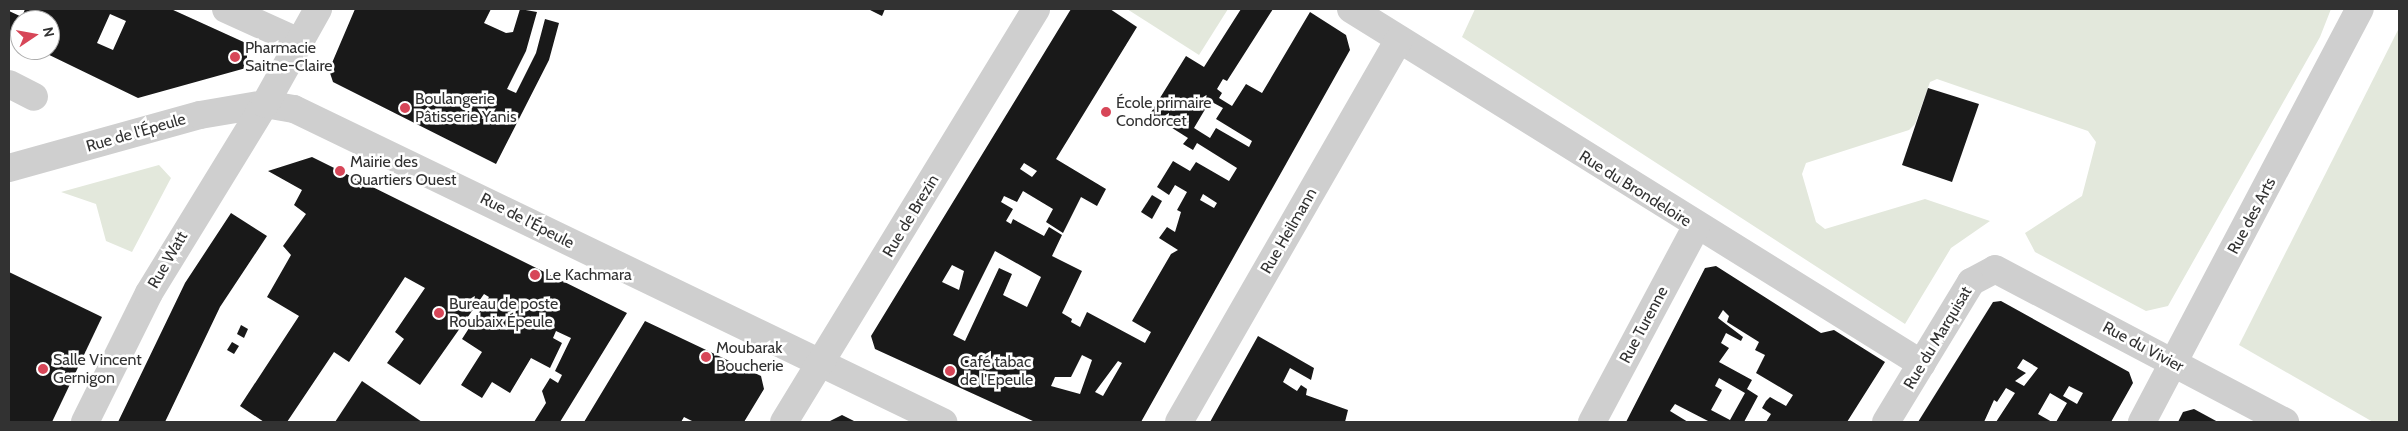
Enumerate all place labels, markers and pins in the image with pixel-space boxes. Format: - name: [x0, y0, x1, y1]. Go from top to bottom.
- place label: Pharmacie Saitne-Claire: [245, 38, 332, 76]
- marker: Pharmacie Saitne-Claire: [229, 51, 241, 63]
- place label: Boulangerie Pâtisserie Yanis: [415, 89, 517, 127]
- place label: École primaire Condorcet: [1116, 93, 1212, 131]
- marker: Boulangerie Pâtisserie Yanis: [399, 102, 411, 114]
- marker: École primaire Condorcet: [1100, 106, 1112, 118]
- place label: Mairie des Quartiers Ouest: [350, 152, 456, 190]
- marker: Mairie des Quartiers Ouest: [334, 165, 346, 177]
- place label: Le Kachmara: [545, 265, 632, 285]
- marker: Le Kachmara: [529, 269, 541, 281]
- place label: Bureau de poste Roubaix Épeule: [449, 294, 558, 332]
- marker: Bureau de poste Roubaix Épeule: [433, 307, 445, 319]
- place label: Moubarak Boucherie: [716, 338, 784, 376]
- place label: Salle Vincent Gernigon: [53, 350, 142, 388]
- marker: Moubarak Boucherie: [700, 351, 712, 363]
- place label: Café tabac de l'Epeule: [960, 352, 1033, 390]
- marker: Salle Vincent Gernigon: [37, 363, 49, 375]
- marker: Café tabac de l'Epeule: [944, 365, 956, 377]

